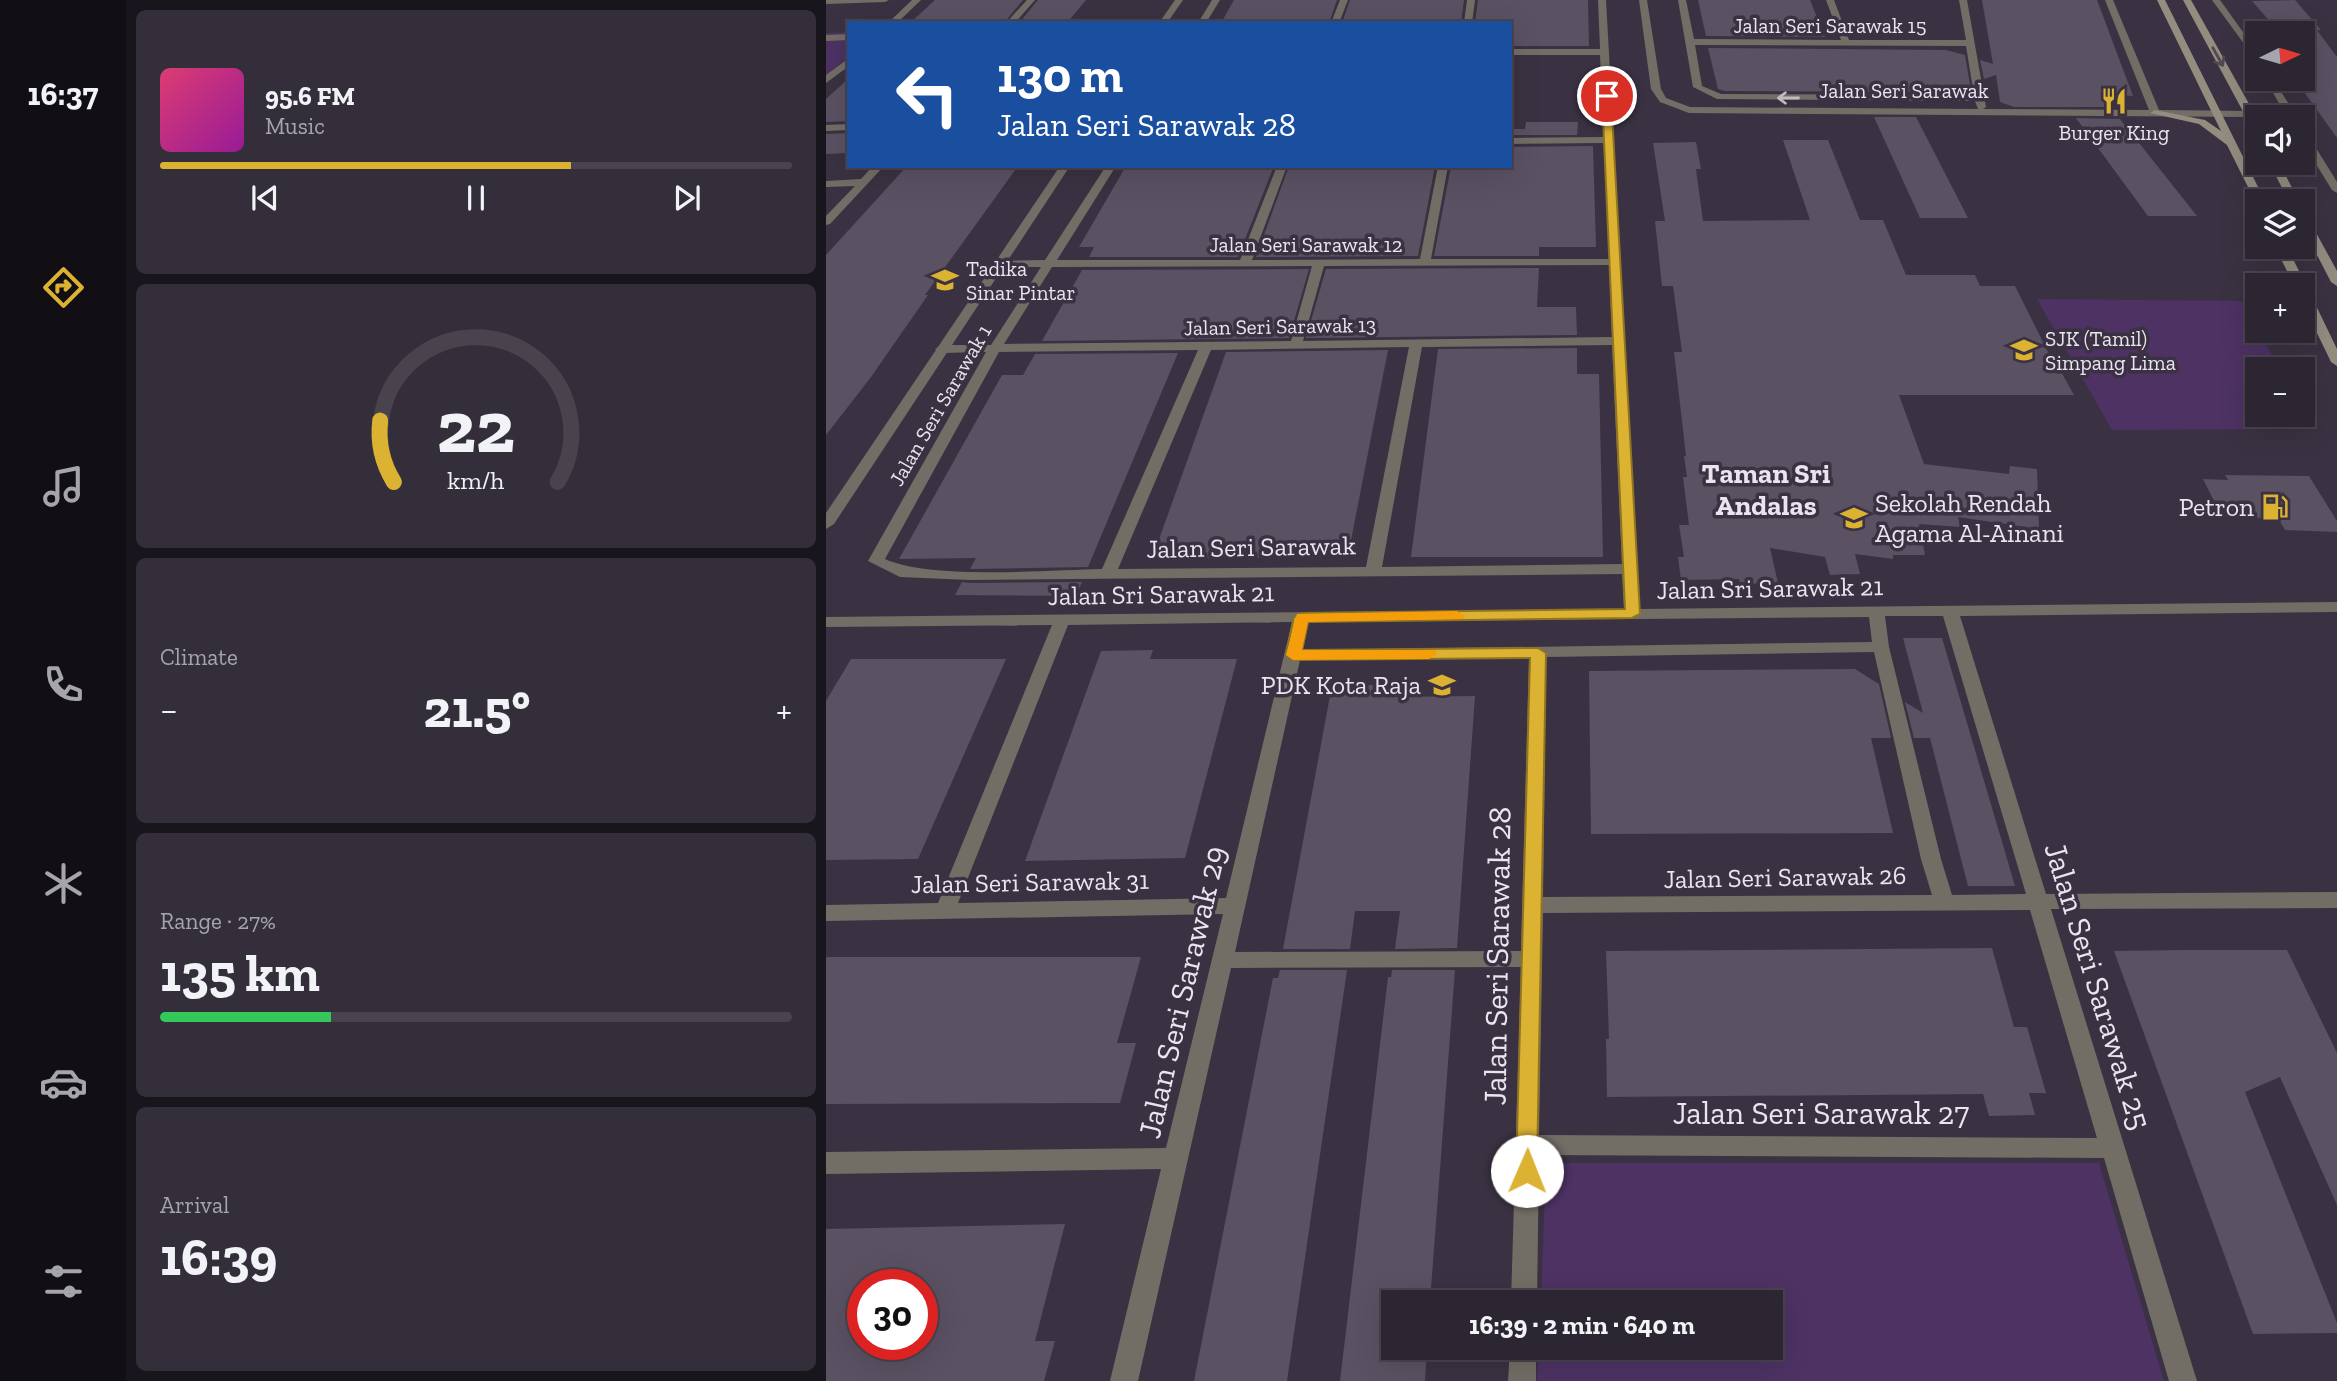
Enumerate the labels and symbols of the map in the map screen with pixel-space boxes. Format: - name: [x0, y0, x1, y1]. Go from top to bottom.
- street label: Jalan Seri Sarawak 15: [1734, 13, 1926, 38]
- north arrow: [2245, 21, 2315, 91]
- one-way arrow: [2212, 46, 2225, 67]
- pin: [1577, 66, 1637, 126]
- street label: Jalan Seri Sarawak: [1819, 78, 1989, 103]
- restaurant icon: Burger King: [2099, 86, 2129, 116]
- one-way arrow: [1777, 91, 1800, 105]
- place label: Burger King: [2059, 120, 2170, 145]
- street label: Jalan Seri Sarawak 12: [1210, 232, 1402, 257]
- place label: Tadika Sinar Pintar: [966, 256, 1075, 305]
- school or university icon: Tadika Sinar Pintar: [930, 265, 960, 295]
- street label: Jalan Seri Sarawak 13: [1184, 312, 1376, 340]
- street label: Jalan Seri Sarawak 1: [884, 320, 996, 490]
- place label: SJK (Tamil) Simpang Lima: [2045, 326, 2176, 375]
- school or university icon: SJK (Tamil) Simpang Lima: [2009, 335, 2039, 365]
- district label: Taman Sri Andalas: [1702, 457, 1830, 522]
- place label: Sekolah Rendah Agama Al-Ainani: [1875, 487, 2064, 549]
- place label: Petron: [2179, 491, 2254, 523]
- fuel station icon: Petron: [2260, 492, 2290, 522]
- school or university icon: Sekolah Rendah Agama Al-Ainani: [1839, 503, 1869, 533]
- street label: Jalan Seri Sarawak: [1146, 529, 1357, 565]
- street label: Jalan Sri Sarawak 21: [1656, 570, 1884, 606]
- street label: Jalan Sri Sarawak 21: [1047, 576, 1275, 612]
- place label: PDK Kota Raja: [1261, 669, 1421, 701]
- school or university icon: PDK Kota Raja: [1427, 670, 1457, 700]
- street label: Jalan Seri Sarawak 28: [1475, 806, 1519, 1106]
- street label: Jalan Seri Sarawak 25: [2036, 838, 2160, 1134]
- street label: Jalan Seri Sarawak 29: [1130, 842, 1234, 1142]
- street label: Jalan Seri Sarawak 26: [1663, 859, 1907, 895]
- street label: Jalan Seri Sarawak 31: [911, 864, 1149, 900]
- street label: Jalan Seri Sarawak 27: [1673, 1094, 1969, 1132]
- position arrow: [1490, 1134, 1564, 1208]
- speed limit sign: 30: [847, 1269, 938, 1360]

